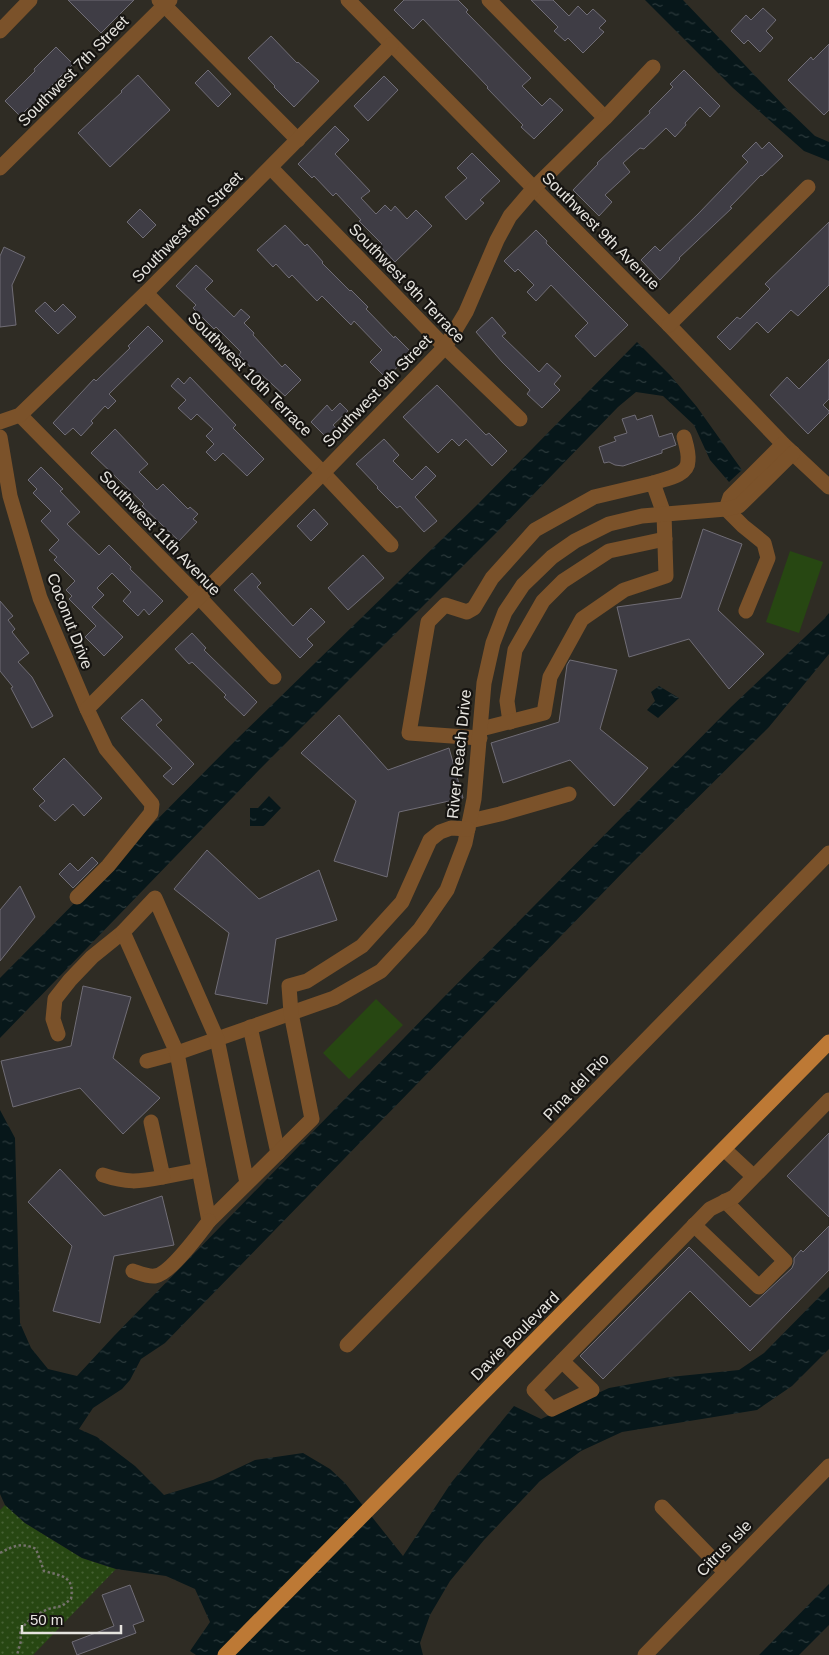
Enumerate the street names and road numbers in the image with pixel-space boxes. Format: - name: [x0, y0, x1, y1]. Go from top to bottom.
- street label: Southwest 7th Street: [14, 12, 132, 130]
- street label: Southwest 8th Street: [128, 168, 246, 286]
- street label: Southwest 9th Avenue: [539, 169, 663, 293]
- street label: Southwest 9th Terrace: [346, 220, 468, 346]
- street label: Southwest 10th Terrace: [185, 309, 315, 439]
- street label: Southwest 9th Street: [319, 331, 435, 450]
- street label: Southwest 11th Avenue: [96, 467, 224, 599]
- street label: Coconut Drive: [44, 571, 96, 671]
- street label: River Reach Drive: [444, 688, 474, 819]
- street label: Pina del Rio: [540, 1050, 612, 1124]
- street label: Davie Boulevard: [467, 1288, 563, 1384]
- street label: Citrus Isle: [693, 1516, 755, 1579]

